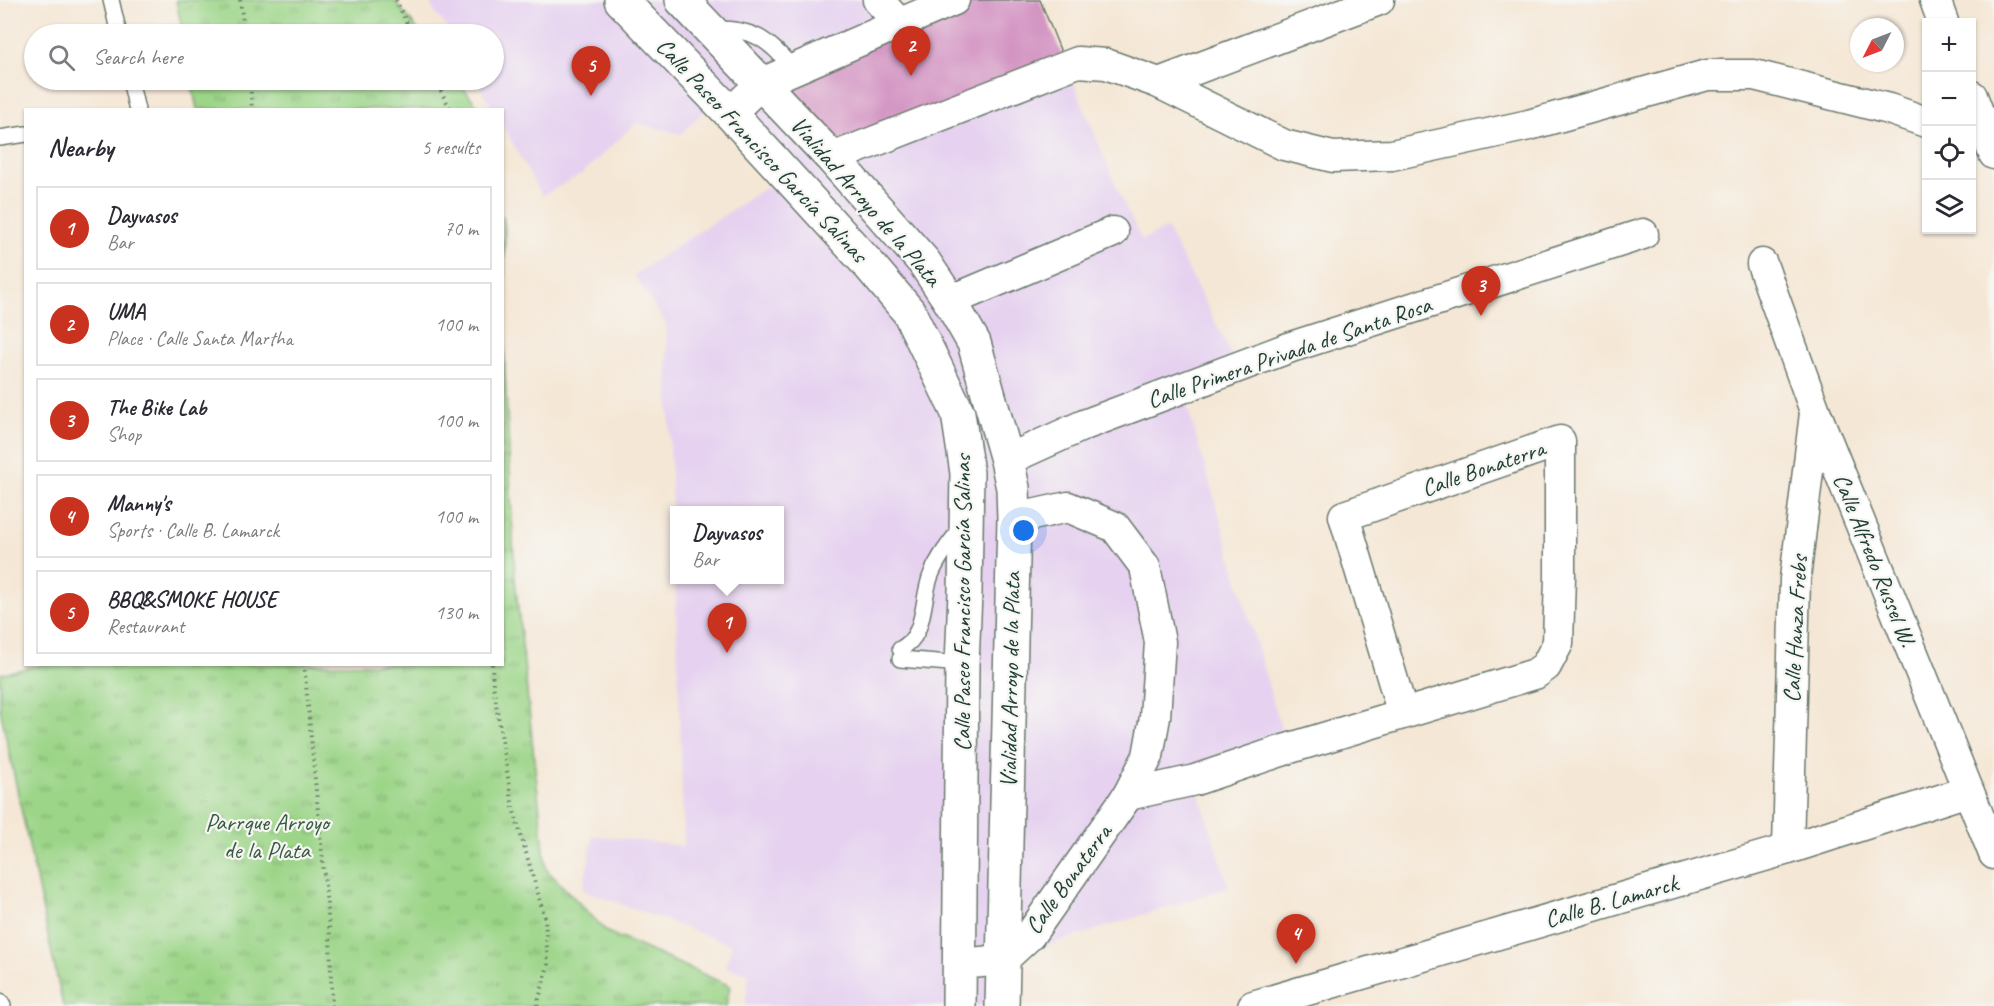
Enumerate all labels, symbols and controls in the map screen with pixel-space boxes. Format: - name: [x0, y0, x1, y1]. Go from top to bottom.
- north arrow: [1850, 18, 1904, 72]
- map controls: [1922, 18, 1976, 234]
- button: +: [1922, 18, 1976, 72]
- search box: [24, 24, 504, 90]
- pin: 2: [892, 26, 930, 76]
- street label: Calle Paseo Francisco García Salinas: [650, 31, 875, 270]
- icon: search: [45, 41, 78, 74]
- text: Search here: [93, 43, 183, 71]
- pin: 5: [572, 46, 610, 96]
- button: −: [1922, 72, 1976, 126]
- street label: Vialidad Arroyo de la Plata: [784, 110, 949, 293]
- button: locate: [1922, 126, 1976, 180]
- text: Nearby: [48, 131, 113, 164]
- text: 5 results: [421, 135, 480, 160]
- button: layers: [1922, 180, 1976, 234]
- text: Dayvasos: [107, 202, 176, 230]
- text: 1: [65, 216, 74, 241]
- text: 70 m: [444, 216, 478, 241]
- text: Bar: [107, 230, 133, 255]
- pin: 3: [1462, 266, 1500, 316]
- street label: Calle Primera Privada de Santa Rosa: [1143, 289, 1436, 415]
- text: UMA: [107, 298, 145, 326]
- text: 2: [65, 312, 74, 337]
- text: 100 m: [435, 312, 478, 337]
- text: Place · Calle Santa Martha: [107, 326, 293, 351]
- text: The Bike Lab: [107, 394, 206, 422]
- text: 3: [65, 408, 74, 433]
- text: 100 m: [435, 408, 478, 433]
- text: Shop: [107, 422, 141, 447]
- street label: Calle Bonaterra: [1417, 432, 1551, 503]
- street label: Calle Paseo Francisco García Salinas: [947, 453, 977, 751]
- street label: Calle Alfredo Russel W.: [1827, 469, 1923, 651]
- text: Manny's: [107, 490, 171, 518]
- text: 4: [65, 504, 74, 529]
- text: 100 m: [435, 504, 478, 529]
- popup: [670, 506, 784, 584]
- your location: [1009, 516, 1038, 545]
- text: Sports · Calle B. Lamarck: [107, 518, 279, 543]
- text: Dayvasos: [692, 519, 762, 547]
- text: Bar: [692, 547, 719, 572]
- street label: Calle Hanza Frebs: [1776, 552, 1814, 703]
- street label: Vialidad Arroyo de la Plata: [993, 570, 1027, 788]
- text: BBQ&SMOKE HOUSE: [107, 586, 277, 614]
- text: 5: [65, 600, 74, 625]
- text: 130 m: [435, 600, 478, 625]
- pin: 1: [708, 604, 746, 653]
- text: Restaurant: [107, 614, 184, 639]
- park label: Parrque Arroyo de la Plata: [205, 807, 331, 865]
- street label: Calle Bonaterra: [1018, 816, 1119, 940]
- street label: Calle B. Lamarck: [1541, 867, 1683, 934]
- pin: 4: [1276, 914, 1316, 964]

